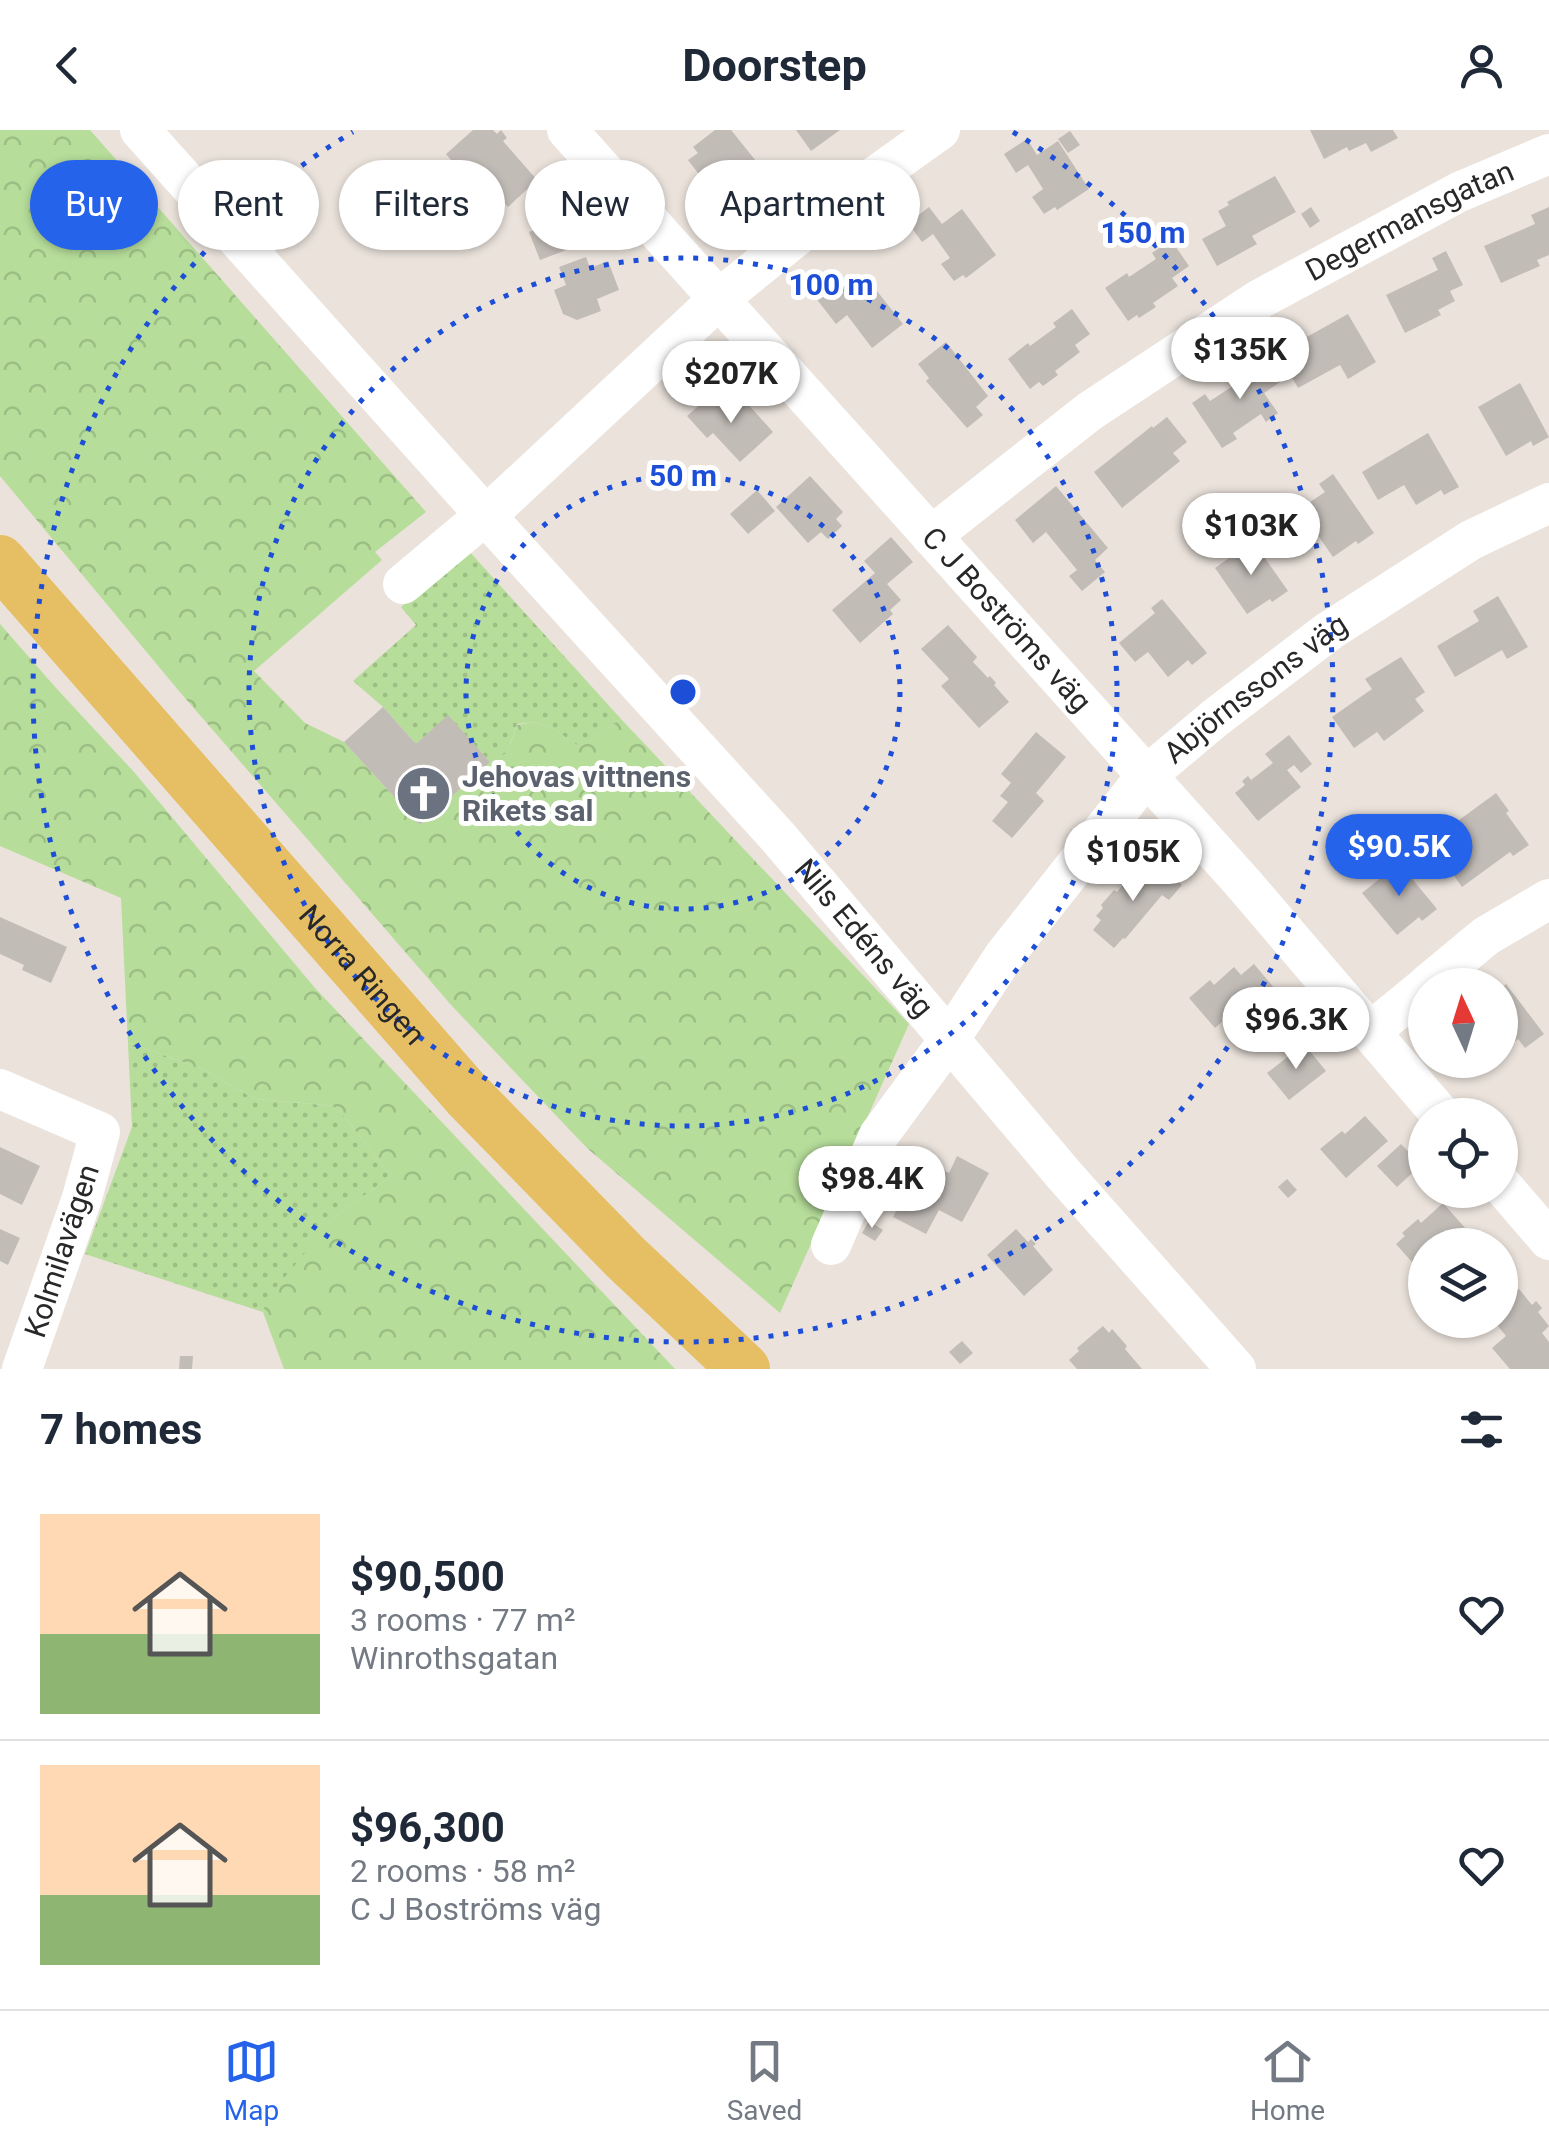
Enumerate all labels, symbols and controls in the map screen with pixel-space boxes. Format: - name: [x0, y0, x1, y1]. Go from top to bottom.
- icon: back: [40, 38, 95, 93]
- icon: person: [1454, 38, 1509, 93]
- text: Doorstep: [682, 39, 867, 92]
- street label: Degermansgatan: [1300, 153, 1519, 288]
- chip: Buy: [30, 160, 158, 250]
- chip: Rent: [178, 160, 319, 250]
- chip: Filters: [339, 160, 505, 250]
- chip: New: [525, 160, 665, 250]
- chip: Apartment: [685, 160, 920, 250]
- text: 150 m: [1100, 215, 1186, 250]
- text: 100 m: [788, 267, 874, 302]
- pin: $135K: [1170, 317, 1310, 402]
- text: $135K: [1193, 330, 1287, 368]
- pin: $207K: [661, 341, 801, 426]
- text: $207K: [684, 354, 778, 392]
- text: 50 m: [649, 458, 717, 493]
- pin: $103K: [1181, 493, 1321, 578]
- text: $103K: [1204, 506, 1298, 544]
- street label: C J Boströms väg: [915, 520, 1099, 719]
- street label: Abjörnssons väg: [1157, 606, 1353, 770]
- centre of rings: [665, 674, 701, 710]
- place label: Jehovas vittnens Rikets sal: [462, 759, 691, 828]
- church icon: Jehovas vittnens Rikets sal: [393, 764, 453, 824]
- pin: $90.5K: [1318, 814, 1480, 899]
- pin: $105K: [1063, 819, 1203, 904]
- text: $90.5K: [1347, 827, 1451, 865]
- text: $105K: [1086, 832, 1180, 870]
- street label: Nils Edéns väg: [788, 852, 941, 1024]
- street label: Norra Ringen: [292, 898, 433, 1052]
- north arrow: [1408, 968, 1518, 1078]
- map controls: [1408, 968, 1518, 1338]
- pin: $96.3K: [1215, 987, 1377, 1072]
- text: $96.3K: [1244, 1000, 1348, 1038]
- button: locate: [1408, 1098, 1518, 1208]
- pin: $98.4K: [791, 1146, 953, 1231]
- text: $98.4K: [820, 1159, 924, 1197]
- street label: Kolmilavägen: [17, 1160, 106, 1342]
- button: layers: [1408, 1228, 1518, 1338]
- icon: filters: [1454, 1402, 1509, 1457]
- text: 7 homes: [40, 1405, 202, 1454]
- text: $90,500: [350, 1552, 505, 1601]
- icon: home: [120, 1554, 240, 1674]
- icon: heart: [1454, 1587, 1509, 1642]
- text: 3 rooms · 77 m²: [350, 1601, 575, 1639]
- text: Winrothsgatan: [350, 1639, 558, 1677]
- text: $96,300: [350, 1803, 505, 1852]
- icon: home: [120, 1805, 240, 1925]
- icon: heart: [1454, 1838, 1509, 1893]
- text: 2 rooms · 58 m²: [350, 1852, 575, 1890]
- text: C J Boströms väg: [350, 1890, 601, 1928]
- tab: Map: [224, 2034, 279, 2127]
- tab: Saved: [727, 2034, 802, 2127]
- tab: Home: [1250, 2034, 1325, 2127]

